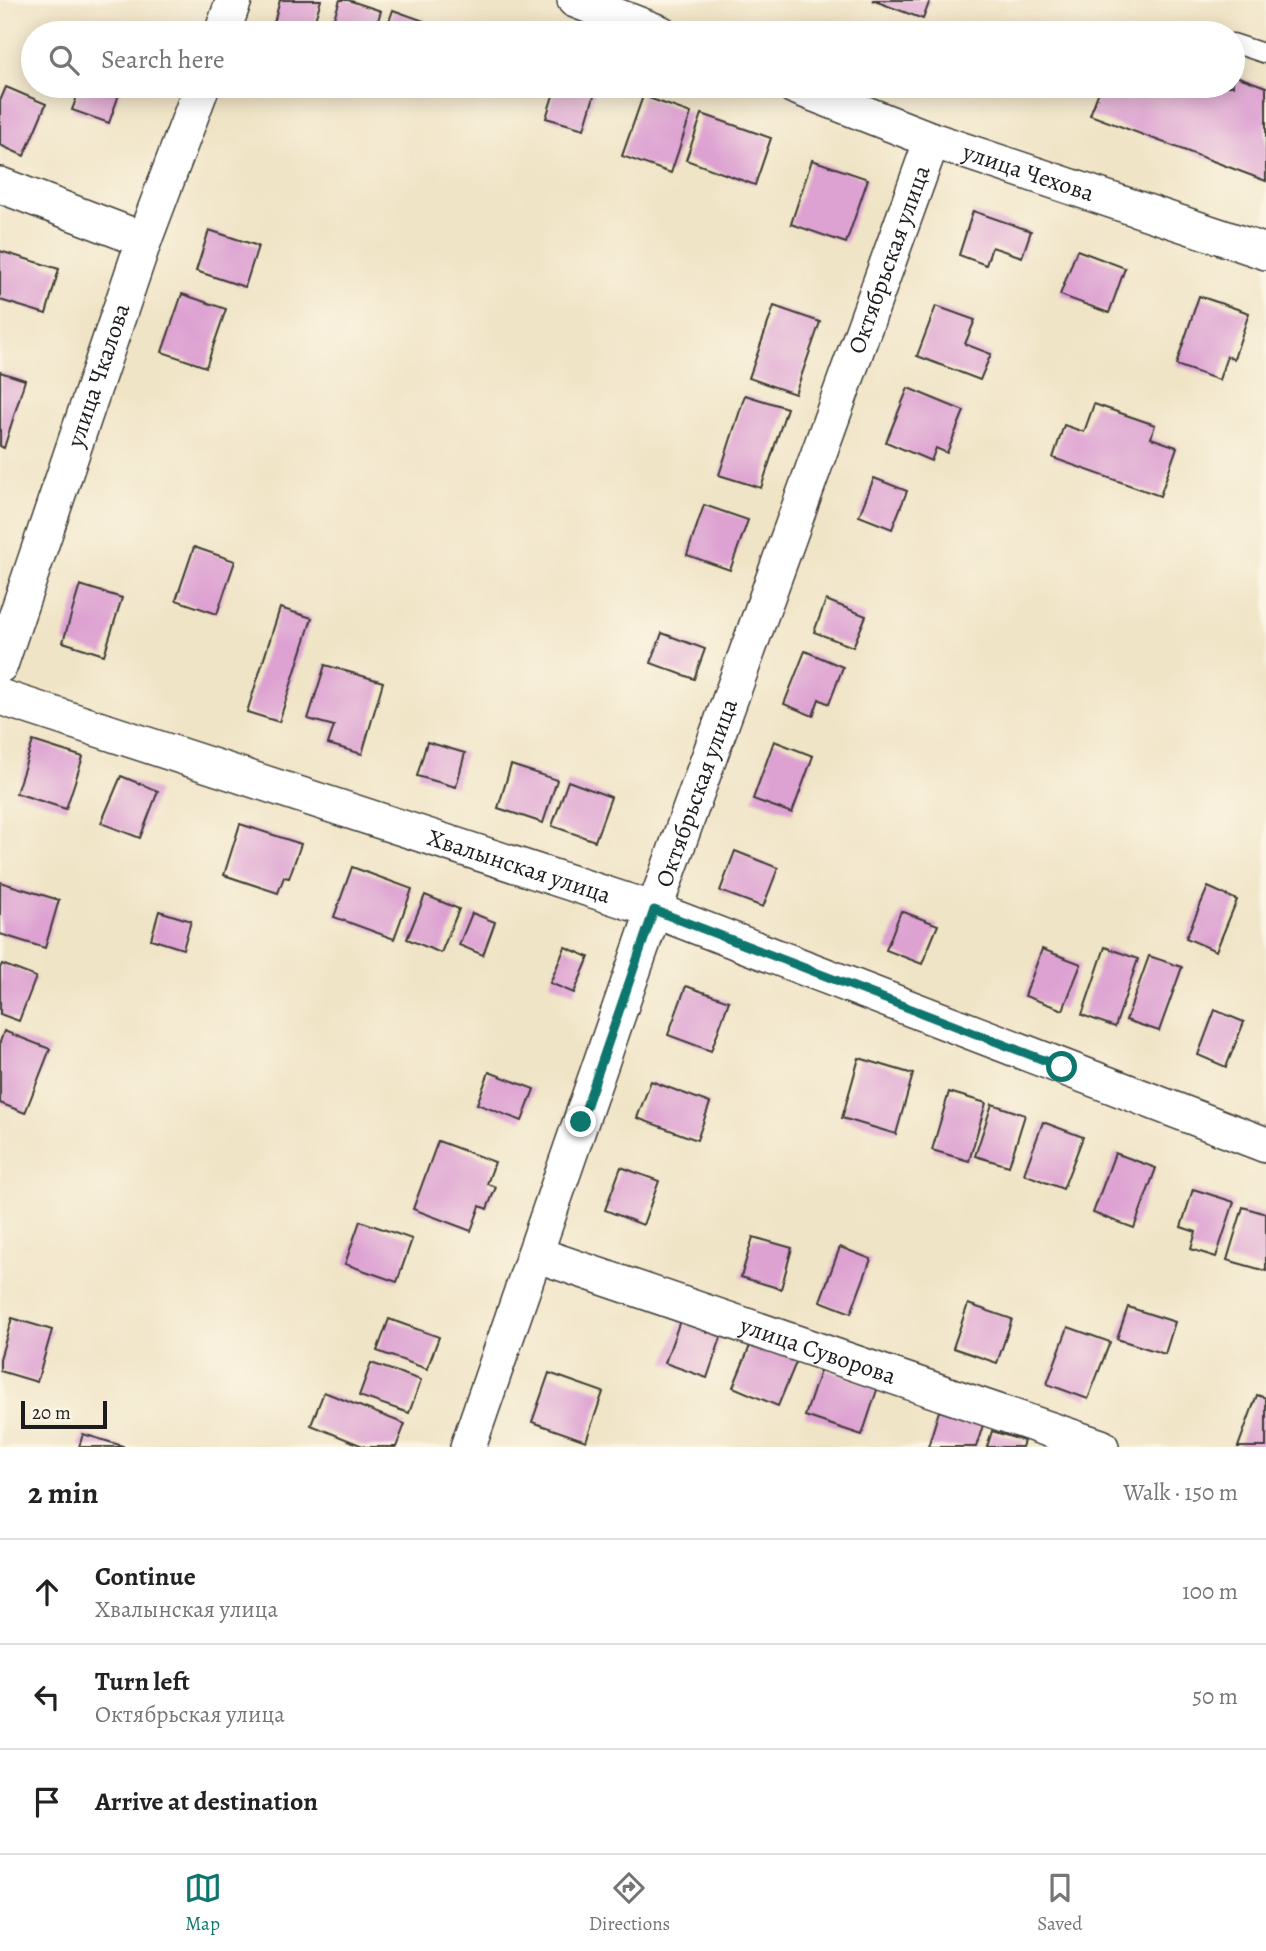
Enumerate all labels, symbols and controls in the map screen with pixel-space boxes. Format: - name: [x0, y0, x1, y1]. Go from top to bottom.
- search box: [21, 21, 1245, 98]
- icon: search: [45, 41, 83, 79]
- text: Search here: [101, 42, 225, 77]
- street label: улица Чехова: [958, 135, 1098, 209]
- street label: Октябрьская улица: [840, 161, 938, 358]
- street label: улица Чкалова: [59, 299, 137, 452]
- street label: Октябрьская улица: [648, 694, 745, 891]
- street label: Хвалынская улица: [423, 821, 615, 911]
- route start: [1046, 1051, 1077, 1082]
- route end: [565, 1106, 596, 1137]
- street label: улица Суворова: [735, 1309, 900, 1392]
- scale bar: [21, 1398, 107, 1430]
- text: 20 m: [32, 1400, 71, 1426]
- text: 2 min: [28, 1473, 98, 1513]
- text: Walk · 150 m: [1123, 1477, 1238, 1508]
- text: Continue: [95, 1559, 196, 1594]
- icon: ahead: [28, 1573, 66, 1611]
- text: 100 m: [1182, 1576, 1238, 1607]
- text: Хвалынская улица: [95, 1594, 278, 1625]
- text: Turn left: [95, 1664, 190, 1699]
- icon: left: [28, 1678, 66, 1716]
- text: 50 m: [1192, 1681, 1238, 1712]
- text: Октябрьская улица: [95, 1699, 285, 1730]
- icon: arrive: [28, 1783, 66, 1821]
- text: Arrive at destination: [95, 1784, 318, 1819]
- tab: Map: [184, 1869, 222, 1937]
- tab: Directions: [589, 1869, 670, 1937]
- tab: Saved: [1037, 1869, 1082, 1937]

